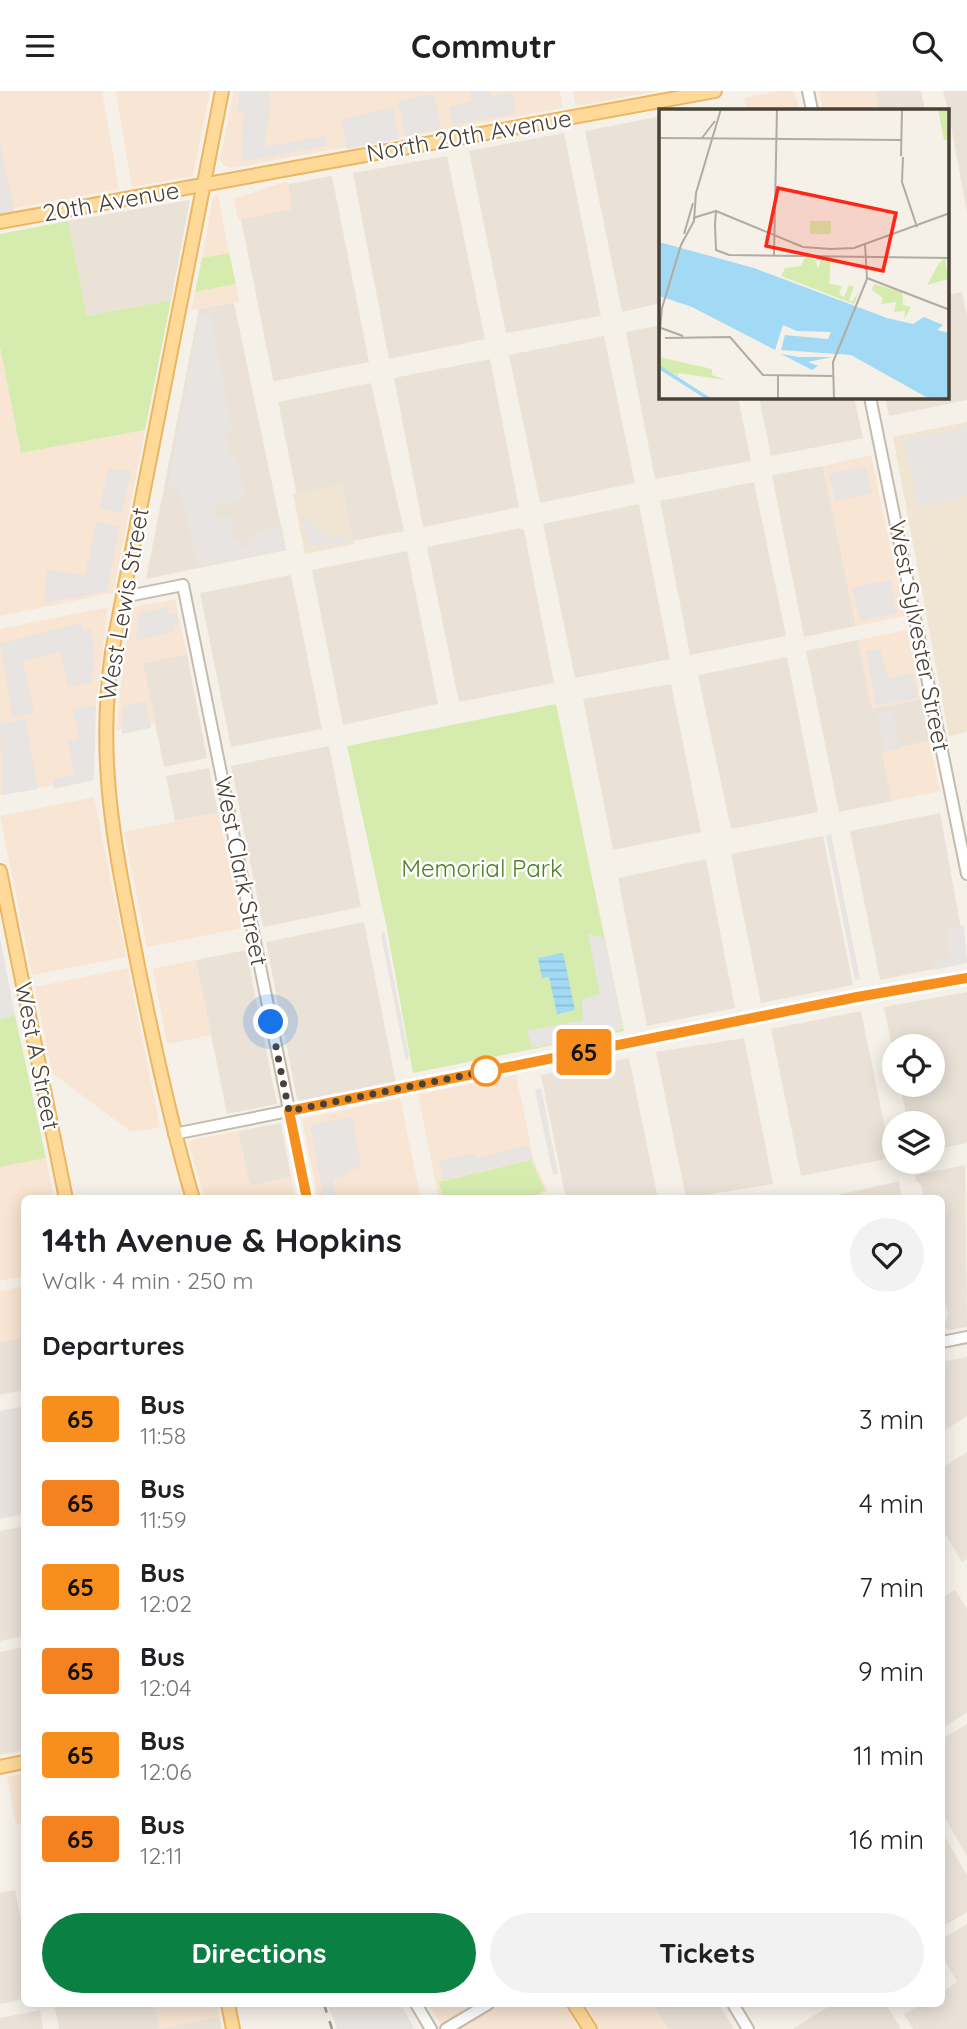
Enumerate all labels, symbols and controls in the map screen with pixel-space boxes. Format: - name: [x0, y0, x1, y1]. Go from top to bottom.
- text: Commutr: [411, 26, 556, 66]
- icon: menu: [21, 27, 59, 65]
- icon: search: [908, 27, 946, 65]
- street label: North 20th Avenue: [364, 102, 574, 168]
- inset map: [659, 109, 950, 399]
- street label: 20th Avenue: [40, 174, 181, 228]
- street label: West Lewis Street: [91, 505, 155, 703]
- street label: West Sylvester Street: [883, 518, 957, 754]
- street label: West Clark Street: [209, 774, 275, 968]
- park label: Memorial Park: [401, 853, 563, 883]
- street label: West A Street: [9, 979, 67, 1132]
- your location: [253, 1004, 288, 1039]
- line badge: 65: [552, 1029, 616, 1075]
- map controls: [882, 1034, 945, 1174]
- button: locate: [882, 1034, 945, 1097]
- text: 65: [570, 1037, 598, 1067]
- unlabelled marker: [471, 1056, 501, 1086]
- button: layers: [882, 1111, 945, 1174]
- button: heart: [850, 1218, 924, 1292]
- text: 14th Avenue & Hopkins: [42, 1219, 402, 1260]
- text: Walk · 4 min · 250 m: [42, 1266, 253, 1295]
- text: Departures: [42, 1329, 185, 1362]
- text: Bus: [140, 1388, 185, 1421]
- text: 3 min: [859, 1403, 924, 1436]
- text: 65: [67, 1404, 94, 1434]
- text: 11:58: [140, 1421, 186, 1450]
- text: Bus: [140, 1472, 185, 1505]
- text: 4 min: [859, 1487, 924, 1520]
- text: 65: [67, 1488, 94, 1518]
- text: 11:59: [140, 1505, 187, 1534]
- text: Bus: [140, 1556, 185, 1589]
- text: 7 min: [859, 1571, 924, 1604]
- text: 65: [67, 1572, 94, 1602]
- text: 12:02: [140, 1589, 192, 1618]
- text: Bus: [140, 1640, 185, 1673]
- text: 9 min: [858, 1655, 924, 1688]
- text: 65: [67, 1656, 94, 1686]
- text: 12:04: [140, 1673, 191, 1702]
- text: Bus: [140, 1724, 185, 1757]
- text: 11 min: [853, 1739, 924, 1772]
- text: 65: [67, 1740, 94, 1770]
- text: 12:06: [140, 1757, 192, 1786]
- text: Bus: [140, 1808, 185, 1841]
- text: 16 min: [849, 1823, 924, 1856]
- text: 65: [67, 1824, 94, 1854]
- text: 12:11: [140, 1841, 183, 1870]
- button: Directions: [42, 1913, 476, 1993]
- button: Tickets: [490, 1913, 924, 1993]

